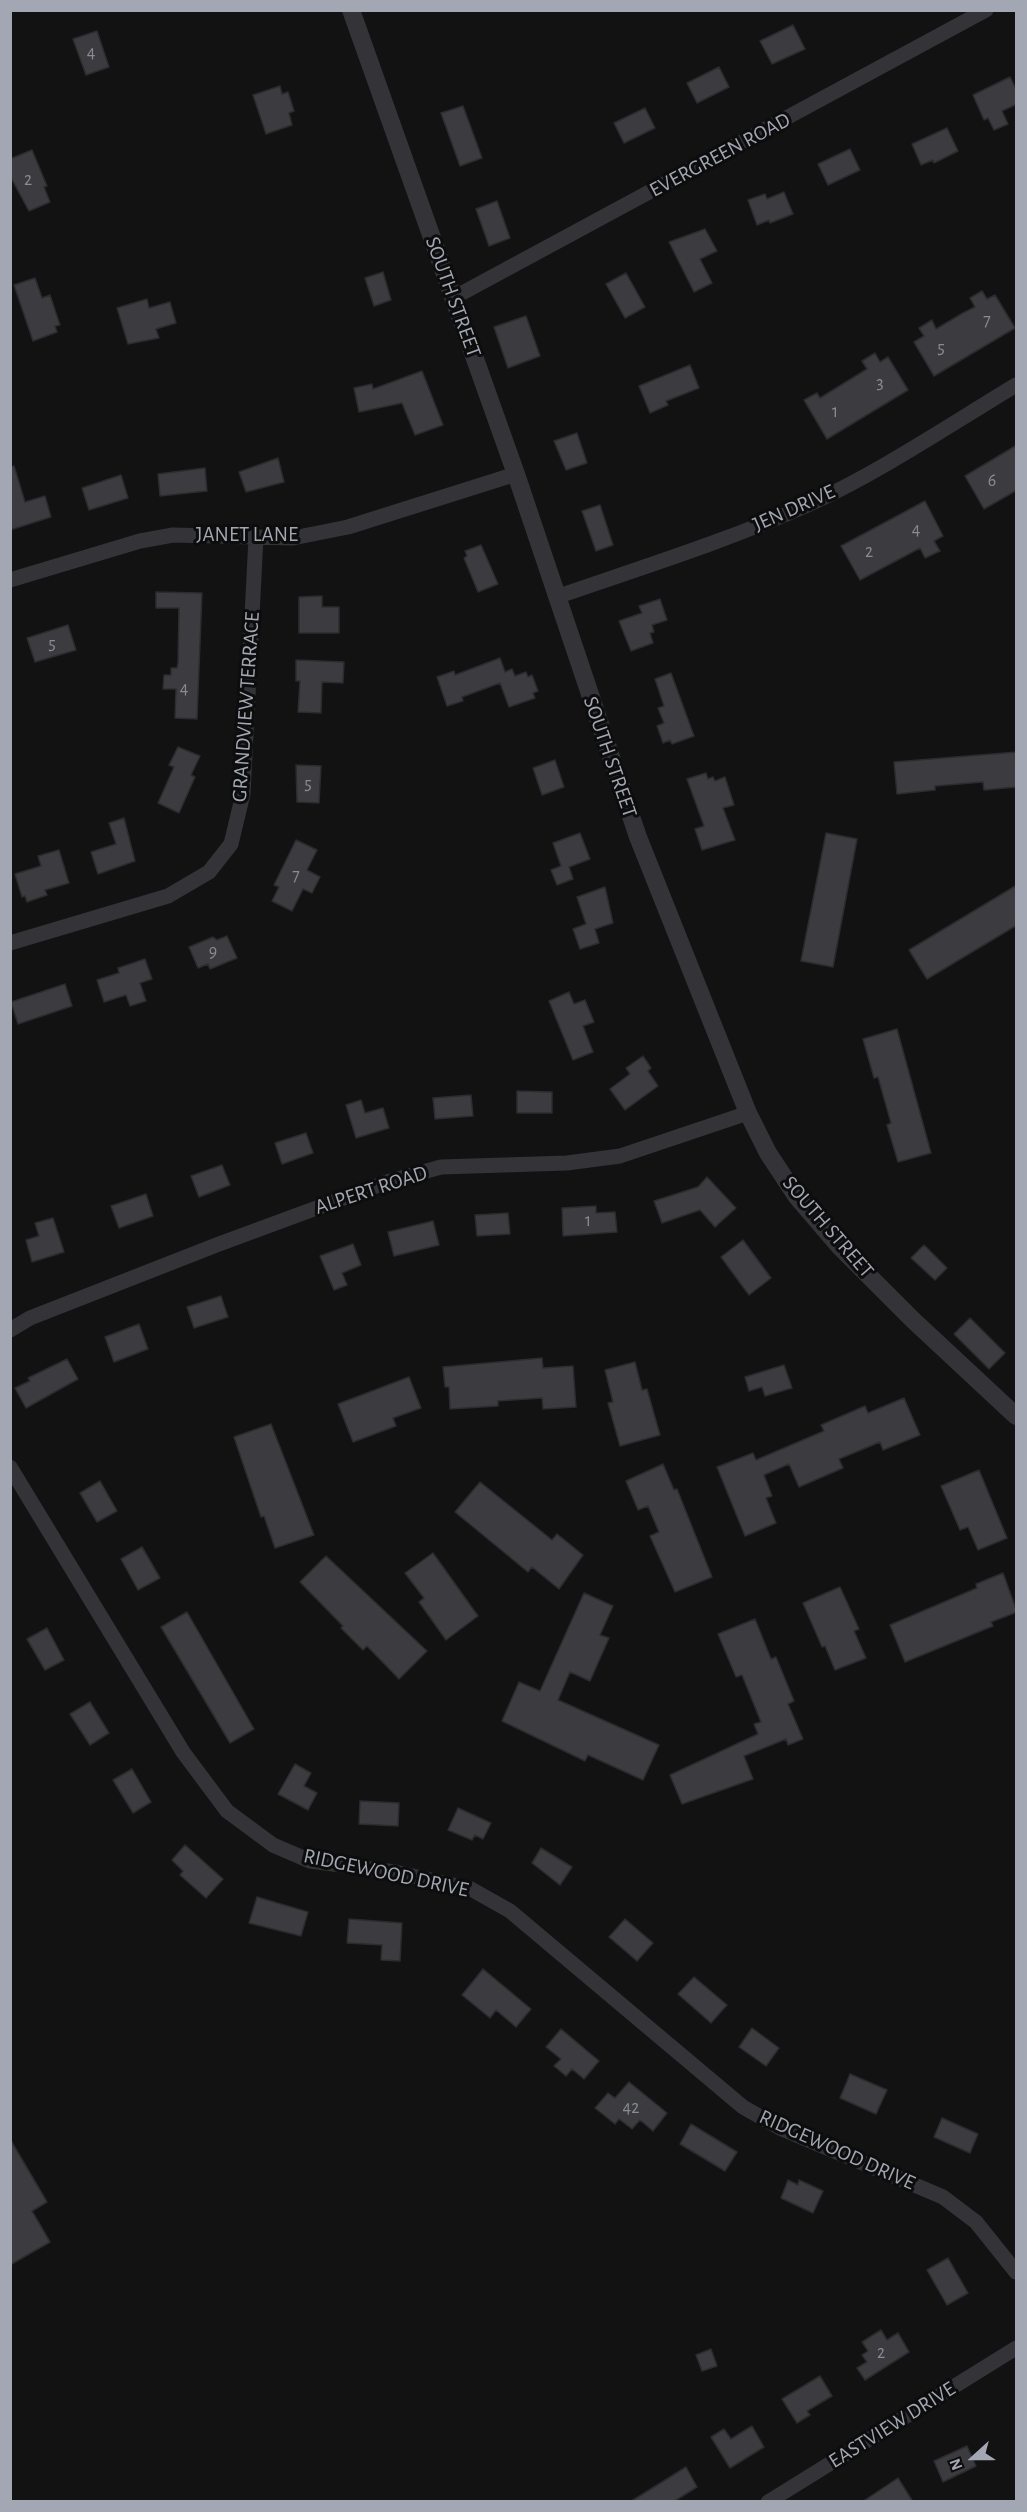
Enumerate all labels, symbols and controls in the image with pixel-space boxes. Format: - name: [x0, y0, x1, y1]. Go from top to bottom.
- house number: 4: [87, 42, 95, 64]
- street label: EVERGREEN ROAD: [645, 107, 795, 203]
- house number: 2: [24, 169, 32, 191]
- street label: SOUTH STREET: [420, 233, 486, 361]
- house number: 7: [983, 310, 991, 332]
- house number: 5: [937, 337, 945, 359]
- house number: 3: [876, 372, 884, 394]
- house number: 1: [832, 401, 838, 423]
- house number: 6: [988, 470, 996, 492]
- street label: JEN DRIVE: [749, 479, 839, 537]
- house number: 4: [912, 519, 920, 541]
- street label: JANET LANE: [196, 522, 298, 548]
- house number: 2: [865, 541, 873, 563]
- street label: GRANDVIEW TERRACE: [227, 611, 265, 803]
- house number: 5: [48, 633, 56, 655]
- house number: 4: [180, 678, 188, 700]
- street label: SOUTH STREET: [577, 693, 643, 821]
- house number: 5: [304, 773, 312, 795]
- house number: 7: [292, 865, 300, 887]
- house number: 9: [209, 941, 217, 963]
- street label: ALPERT ROAD: [312, 1160, 430, 1220]
- street label: SOUTH STREET: [777, 1171, 879, 1283]
- house number: 1: [585, 1210, 591, 1232]
- street label: RIDGEWOOD DRIVE: [301, 1843, 471, 1903]
- house number: 42: [623, 2097, 639, 2119]
- street label: RIDGEWOOD DRIVE: [755, 2104, 919, 2196]
- house number: 2: [877, 2342, 885, 2364]
- street label: EASTVIEW DRIVE: [824, 2376, 960, 2474]
- north arrow: [943, 2428, 1003, 2488]
- text: N: [947, 2456, 966, 2473]

